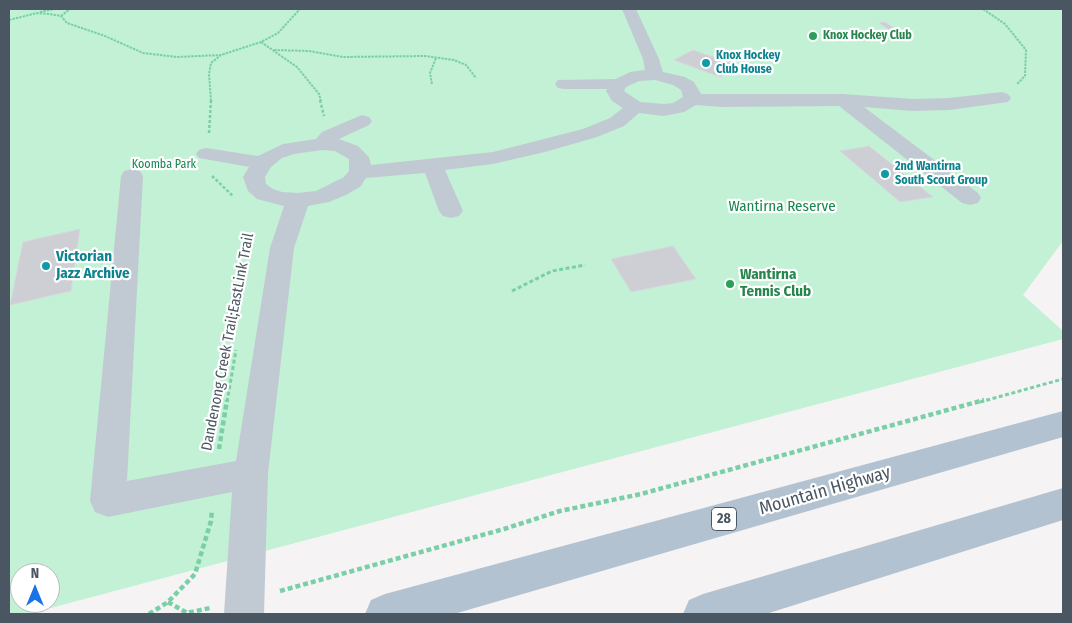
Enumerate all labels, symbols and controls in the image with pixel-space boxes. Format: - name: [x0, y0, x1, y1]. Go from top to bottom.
- place label: Knox Hockey Club: [823, 29, 912, 43]
- marker: Knox Hockey Club: [807, 30, 819, 42]
- place label: Knox Hockey Club House: [716, 49, 780, 77]
- marker: Knox Hockey Club House: [700, 57, 712, 69]
- park label: Koomba Park: [132, 158, 196, 172]
- place label: 2nd Wantirna South Scout Group: [895, 160, 988, 188]
- marker: 2nd Wantirna South Scout Group: [879, 168, 891, 180]
- park label: Wantirna Reserve: [728, 198, 836, 216]
- street label: Dandenong Creek Trail;EastLink Trail: [198, 232, 258, 452]
- place label: Victorian Jazz Archive: [56, 248, 129, 283]
- marker: Victorian Jazz Archive: [40, 260, 52, 272]
- place label: Wantirna Tennis Club: [740, 266, 811, 301]
- marker: Wantirna Tennis Club: [724, 278, 736, 290]
- street label: Mountain Highway: [757, 462, 893, 520]
- road number: 28: [712, 508, 736, 530]
- north arrow: [10, 563, 60, 613]
- text: N: [31, 565, 39, 582]

